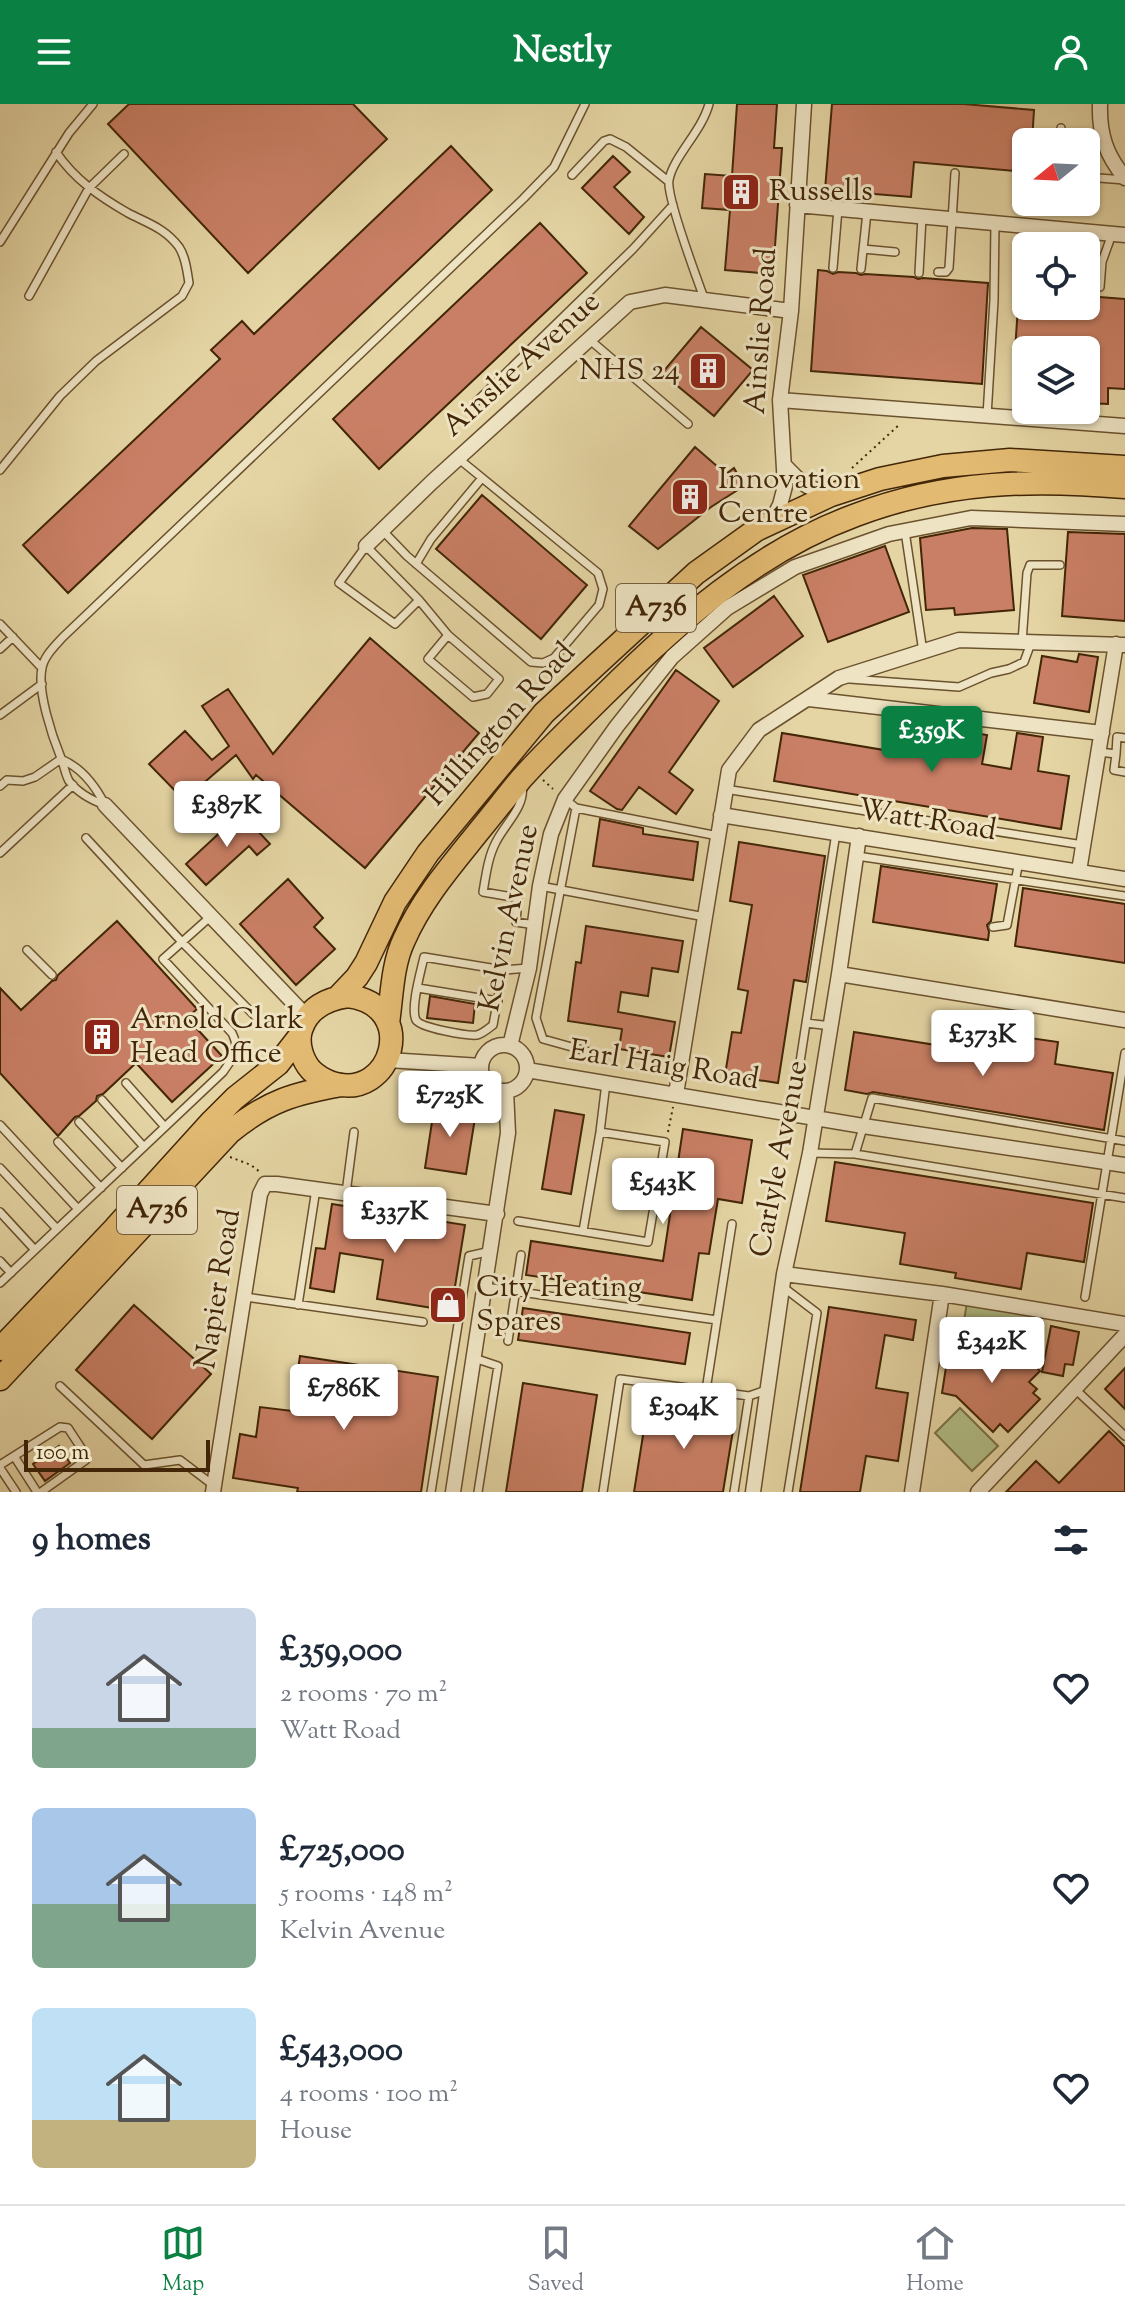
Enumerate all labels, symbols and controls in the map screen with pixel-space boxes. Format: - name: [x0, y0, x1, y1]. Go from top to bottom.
- text: Nestly: [513, 26, 612, 78]
- icon: menu: [32, 30, 76, 74]
- icon: person: [1049, 30, 1093, 74]
- north arrow: [1012, 128, 1100, 216]
- map controls: [1012, 128, 1100, 424]
- building icon: Russells: [720, 171, 762, 213]
- place label: Russells: [769, 171, 873, 214]
- button: locate: [1012, 232, 1100, 320]
- street label: Ainslie Road: [735, 246, 789, 416]
- street label: Ainslie Avenue: [433, 282, 611, 448]
- button: layers: [1012, 336, 1100, 424]
- place label: NHS 24: [579, 350, 680, 393]
- building icon: NHS 24: [687, 350, 729, 392]
- place label: Innovation Centre: [718, 459, 861, 536]
- building icon: Innovation Centre: [669, 476, 711, 518]
- road number: A736: [616, 584, 696, 632]
- street label: Hillington Road: [415, 633, 587, 817]
- pin: £359K: [876, 706, 988, 774]
- text: £359K: [899, 713, 965, 750]
- pin: £387K: [171, 781, 283, 849]
- text: £387K: [192, 788, 262, 825]
- street label: Watt Road: [855, 789, 999, 853]
- street label: Kelvin Avenue: [469, 820, 551, 1016]
- place label: Arnold Clark Head Office: [130, 999, 304, 1076]
- pin: £373K: [927, 1010, 1039, 1078]
- building icon: Arnold Clark Head Office: [81, 1016, 123, 1058]
- text: £373K: [949, 1017, 1017, 1054]
- street label: Earl Haig Road: [566, 1030, 762, 1102]
- street label: Carlyle Avenue: [740, 1057, 820, 1261]
- pin: £725K: [394, 1071, 506, 1139]
- text: £725K: [416, 1078, 484, 1115]
- pin: £543K: [607, 1158, 719, 1226]
- text: £543K: [630, 1165, 696, 1202]
- road number: A736: [117, 1186, 197, 1234]
- pin: £337K: [339, 1187, 451, 1255]
- text: £337K: [361, 1194, 429, 1231]
- street label: Napier Road: [185, 1206, 253, 1372]
- place label: City Heating Spares: [476, 1267, 642, 1344]
- shop icon: City Heating Spares: [427, 1284, 469, 1326]
- pin: £342K: [936, 1317, 1048, 1385]
- text: £342K: [957, 1324, 1027, 1361]
- pin: £786K: [288, 1364, 400, 1432]
- text: £786K: [308, 1371, 380, 1408]
- pin: £304K: [628, 1383, 740, 1451]
- text: £304K: [649, 1390, 719, 1427]
- scale bar: [24, 1436, 210, 1472]
- text: 100 m: [36, 1438, 89, 1470]
- text: 9 homes: [32, 1516, 151, 1565]
- icon: filters: [1049, 1518, 1093, 1562]
- text: £359,000: [280, 1627, 402, 1676]
- icon: home: [96, 1640, 192, 1736]
- icon: heart: [1049, 1666, 1093, 1710]
- text: 2 rooms · 70 m²: [280, 1676, 447, 1713]
- text: Watt Road: [280, 1713, 401, 1750]
- text: £725,000: [280, 1827, 405, 1876]
- icon: home: [96, 1840, 192, 1936]
- icon: heart: [1049, 1866, 1093, 1910]
- text: 5 rooms · 148 m²: [280, 1876, 453, 1913]
- text: Kelvin Avenue: [280, 1913, 445, 1950]
- text: £543,000: [280, 2027, 403, 2076]
- icon: home: [96, 2040, 192, 2136]
- icon: heart: [1049, 2066, 1093, 2110]
- text: 4 rooms · 100 m²: [280, 2076, 458, 2113]
- text: House: [280, 2113, 352, 2150]
- tab: Map: [161, 2221, 205, 2301]
- tab: Saved: [527, 2221, 584, 2301]
- tab: Home: [906, 2221, 964, 2301]

